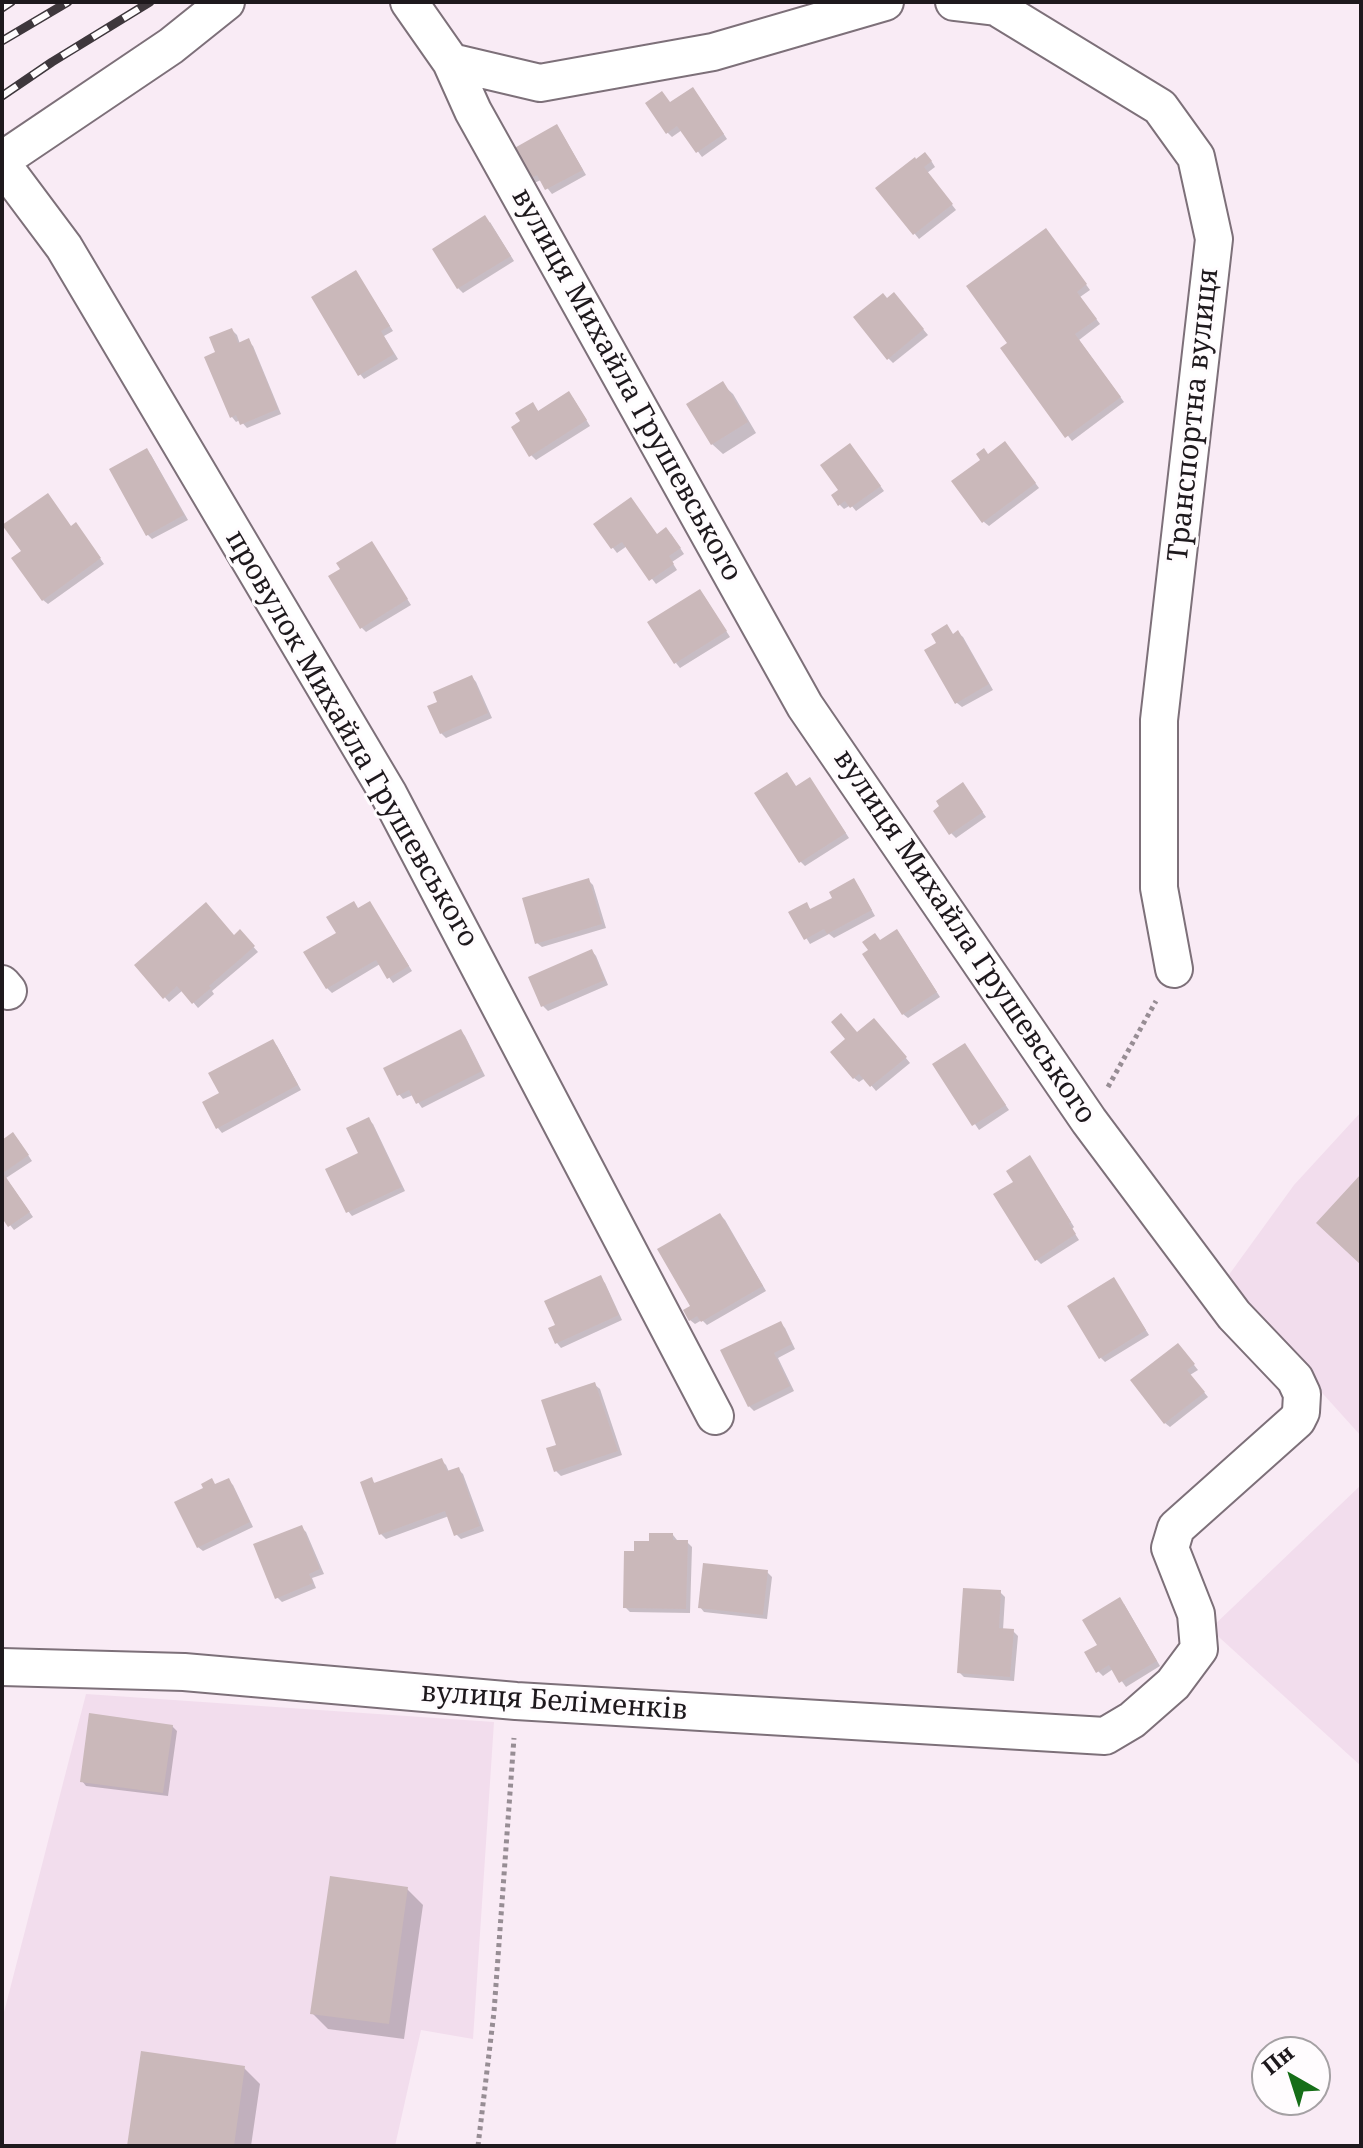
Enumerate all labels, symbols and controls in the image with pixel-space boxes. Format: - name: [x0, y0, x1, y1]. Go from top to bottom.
- street label: вулиця Михайла Грушевського: [504, 183, 748, 587]
- street label: Транспортна вулиця: [1162, 267, 1226, 563]
- street label: провулок Михайла Грушевського: [218, 525, 484, 953]
- street label: вулиця Михайла Грушевського: [826, 744, 1102, 1130]
- street label: вулиця Беліменків: [420, 1676, 688, 1728]
- north arrow: [1251, 2036, 1331, 2116]
- text: Пн: [1255, 2037, 1299, 2081]

